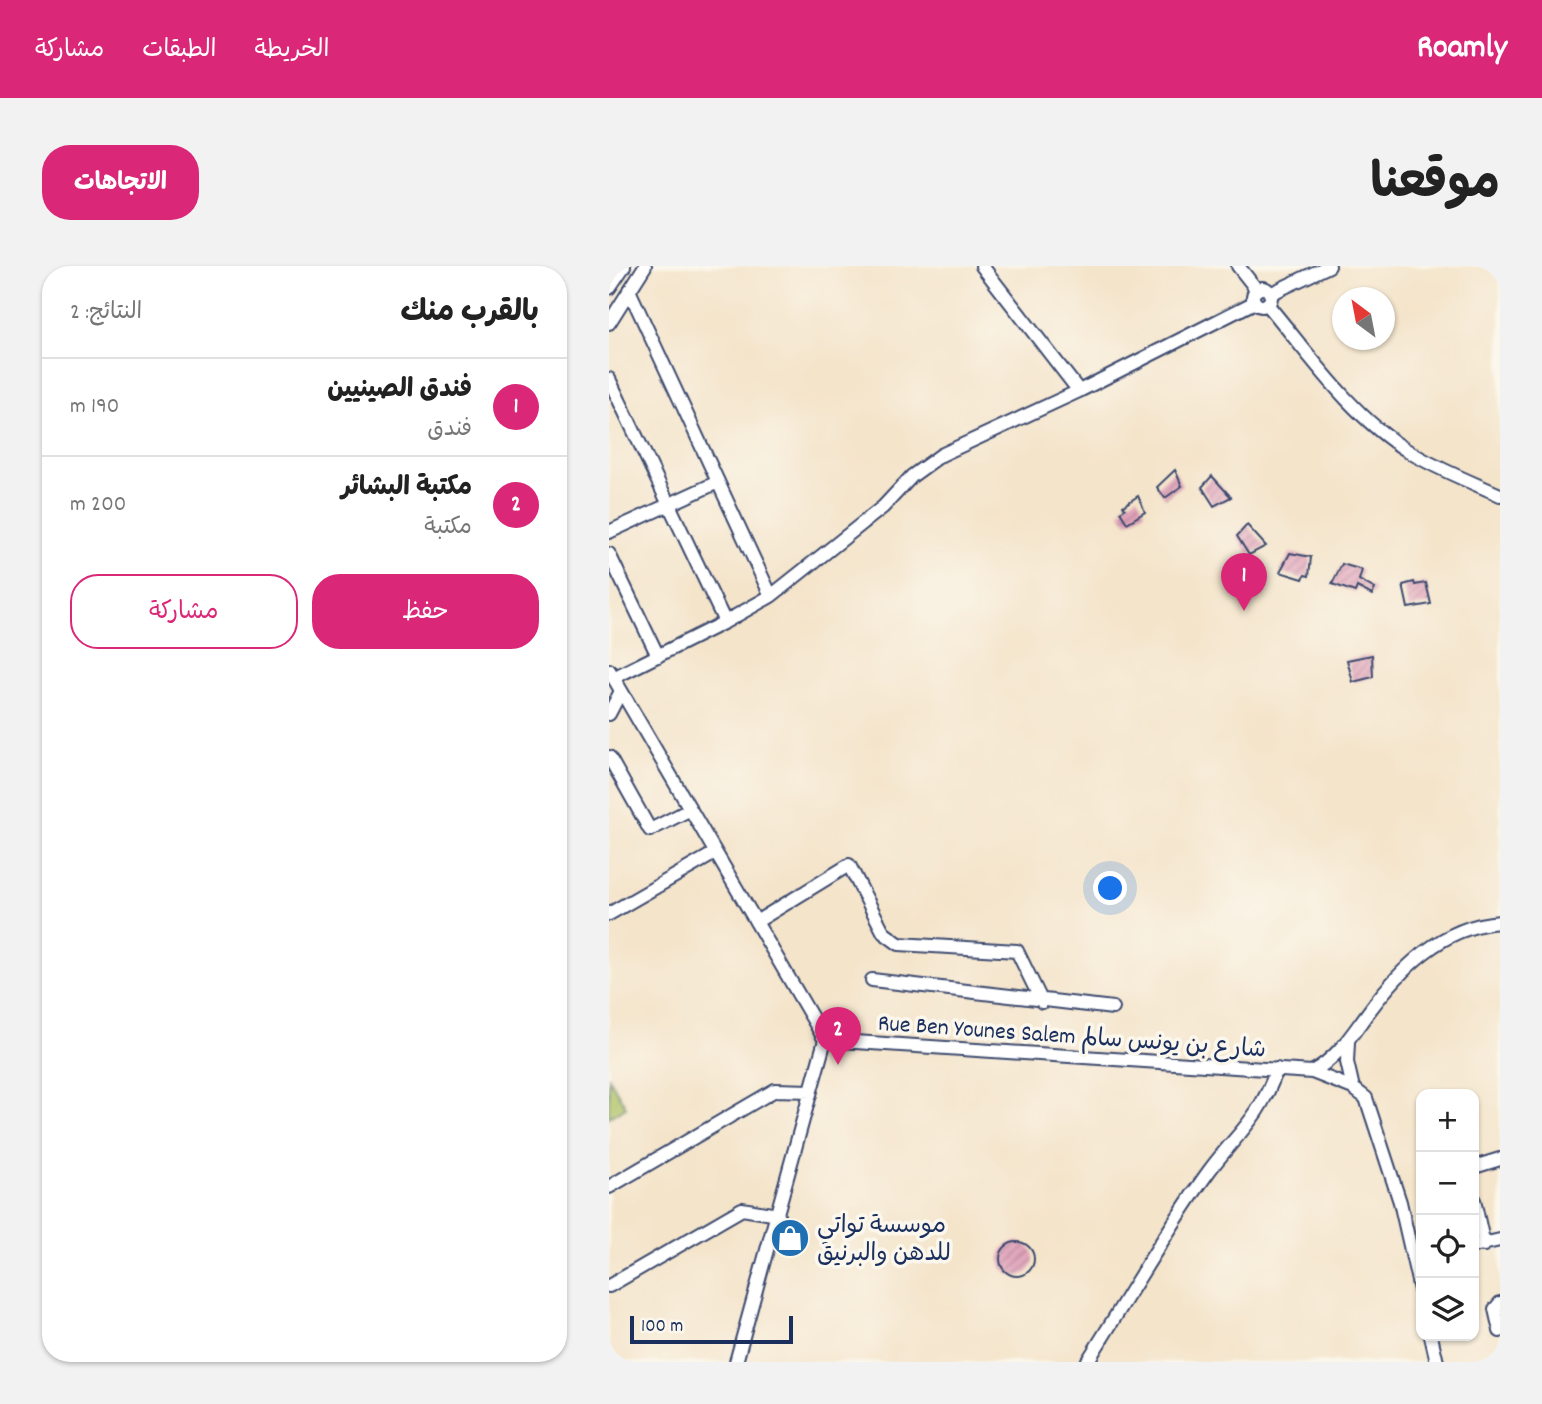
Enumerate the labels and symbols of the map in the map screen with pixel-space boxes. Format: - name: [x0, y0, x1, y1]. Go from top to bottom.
- north arrow: [1332, 287, 1395, 350]
- pin: 1: [1221, 553, 1267, 611]
- your location: [1093, 871, 1127, 905]
- pin: 2: [815, 1007, 861, 1065]
- street label: Rue Ben Younes Salem شارع بن يونس سالم: [877, 1007, 1267, 1069]
- place label: موسسة تواتي للدهن والبرنيق: [817, 1210, 951, 1272]
- shop icon: موسسة تواتي للدهن والبرنيق: [769, 1217, 811, 1259]
- scale bar: [630, 1313, 793, 1345]

